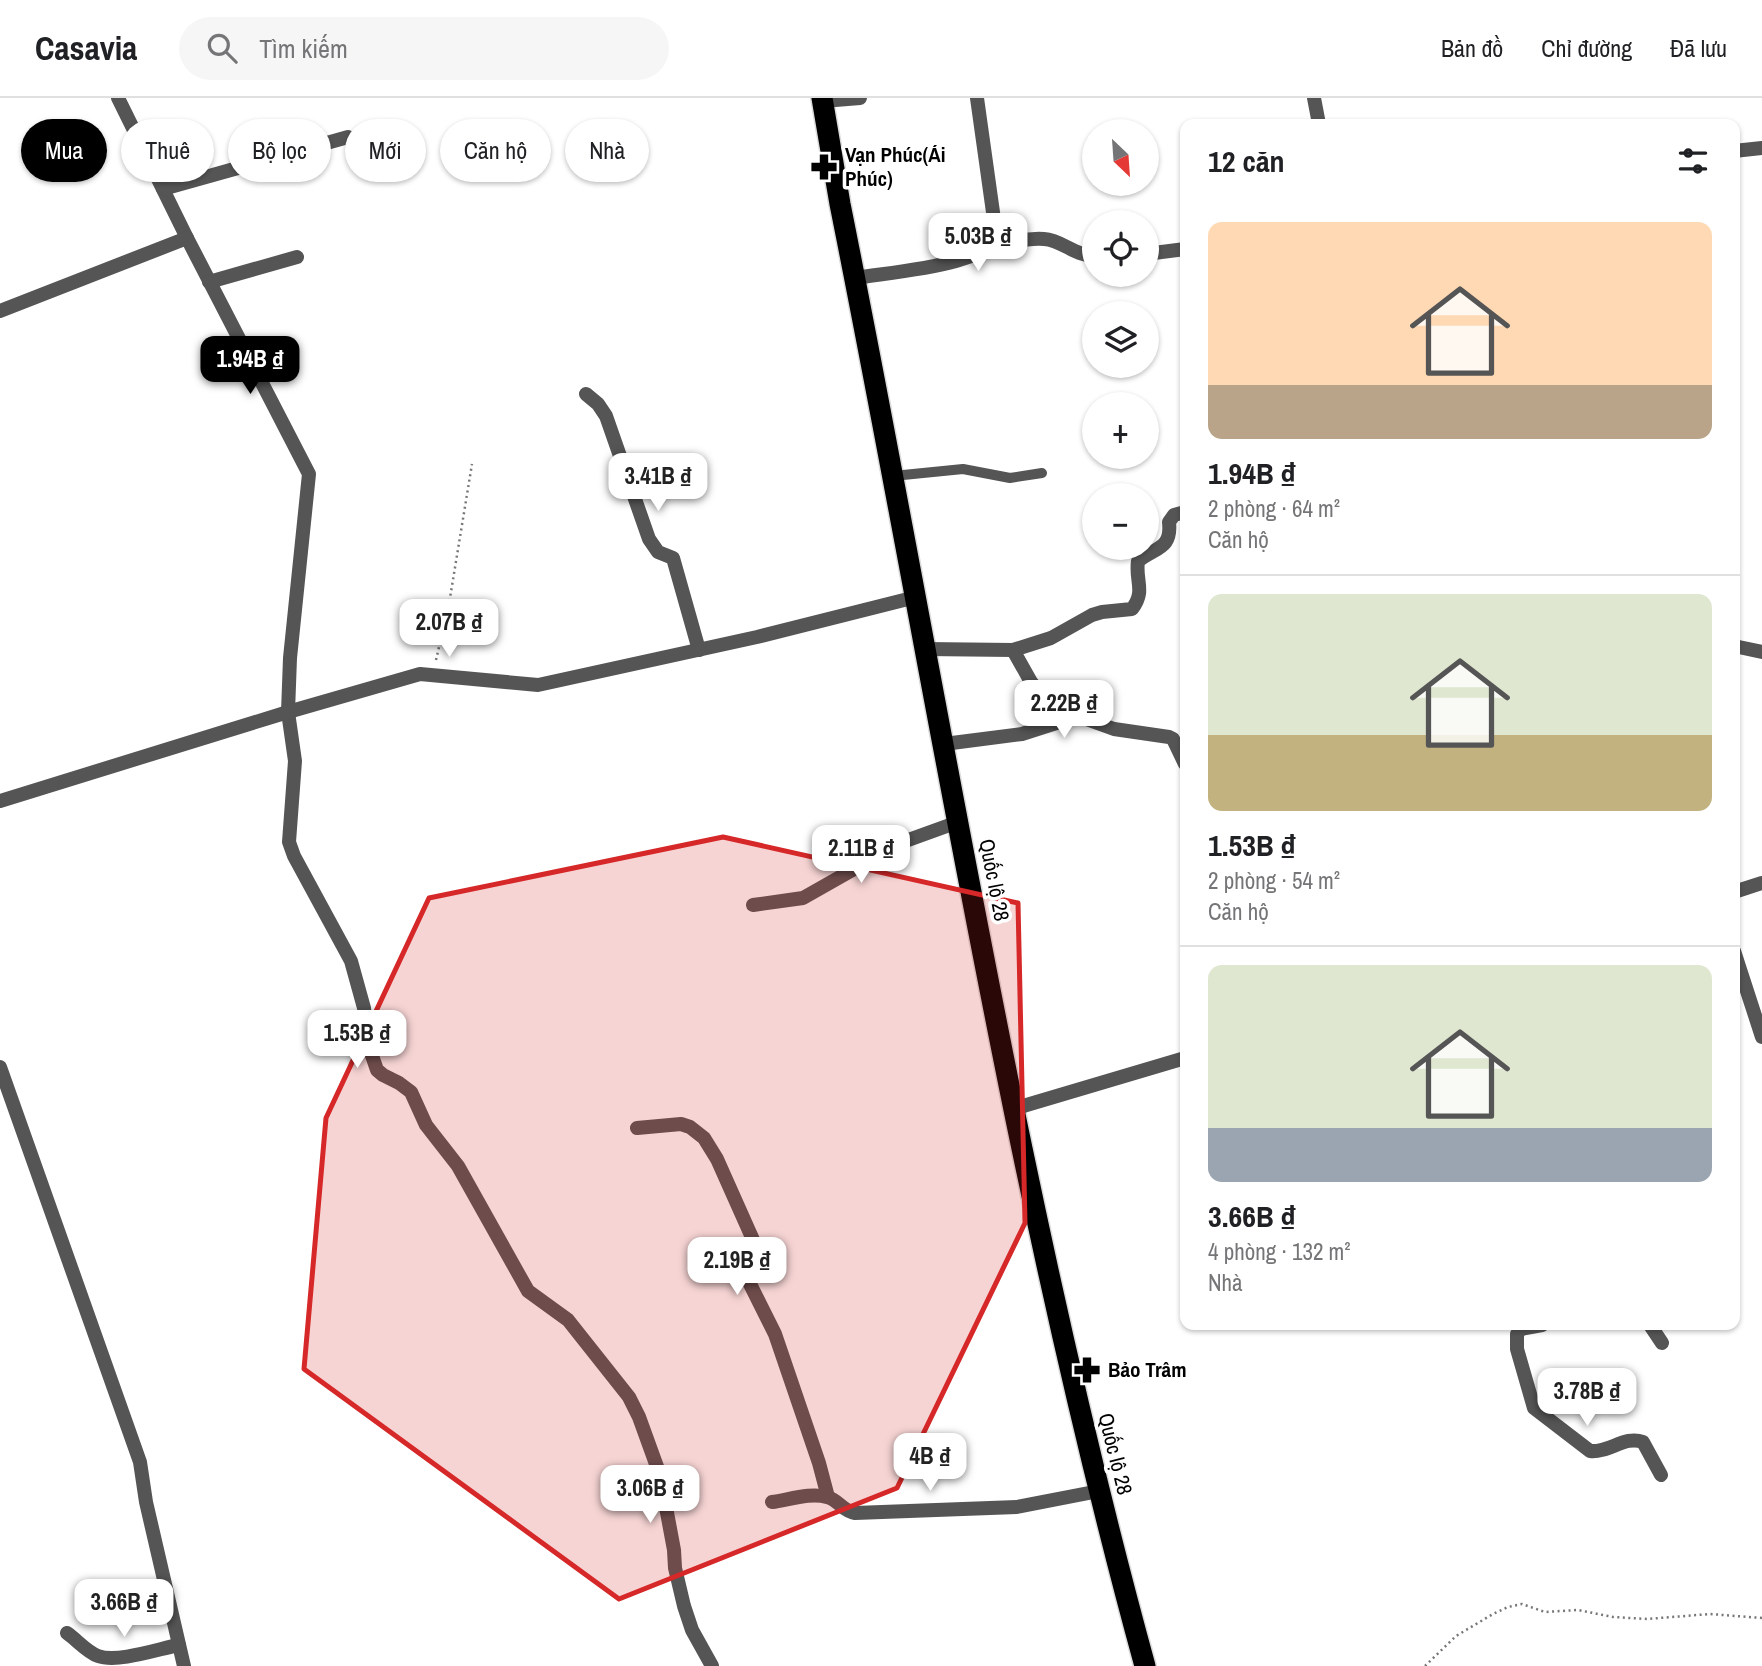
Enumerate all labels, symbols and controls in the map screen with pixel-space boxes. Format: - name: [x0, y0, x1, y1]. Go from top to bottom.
- search box: [179, 17, 669, 80]
- text: Casavia: [35, 26, 137, 70]
- icon: search: [203, 29, 241, 67]
- text: Tìm kiếm: [259, 31, 348, 66]
- text: Bản đồ: [1441, 32, 1503, 64]
- text: Chỉ đường: [1541, 32, 1632, 64]
- text: Đã lưu: [1670, 32, 1727, 64]
- chip: Mua: [21, 119, 107, 182]
- chip: Thuê: [121, 119, 214, 182]
- chip: Bộ lọc: [228, 119, 331, 182]
- chip: Mới: [345, 119, 426, 182]
- chip: Căn hộ: [440, 119, 551, 182]
- chip: Nhà: [565, 119, 649, 182]
- north arrow: [1082, 119, 1158, 196]
- map controls: [1082, 119, 1159, 560]
- place label: Vạn Phúc(Ái Phúc): [845, 140, 946, 193]
- text: 12 căn: [1208, 141, 1285, 181]
- icon: filters: [1674, 142, 1712, 180]
- pharmacy icon: Vạn Phúc(Ái Phúc): [809, 152, 839, 182]
- button: locate: [1082, 210, 1159, 287]
- pin: 5.03B ₫: [913, 214, 1043, 273]
- text: 5.03B ₫: [944, 220, 1012, 251]
- icon: home: [1397, 268, 1523, 394]
- button: layers: [1082, 301, 1159, 378]
- pin: 1.94B ₫: [185, 336, 315, 396]
- text: 1.94B ₫: [216, 343, 284, 374]
- button: +: [1082, 392, 1159, 469]
- text: 1.94B ₫: [1208, 453, 1296, 493]
- pin: 3.41B ₫: [593, 454, 723, 513]
- text: 3.41B ₫: [624, 460, 692, 491]
- button: −: [1082, 483, 1159, 560]
- text: 2 phòng · 64 m²: [1208, 493, 1340, 524]
- text: Căn hộ: [1208, 524, 1269, 555]
- pin: 2.07B ₫: [384, 600, 514, 659]
- text: 2.07B ₫: [415, 606, 483, 637]
- icon: home: [1397, 640, 1523, 766]
- pin: 2.22B ₫: [999, 680, 1129, 740]
- text: 2.22B ₫: [1030, 687, 1098, 718]
- text: 1.53B ₫: [1208, 825, 1296, 865]
- pin: 2.11B ₫: [796, 826, 926, 885]
- text: 2.11B ₫: [828, 832, 894, 863]
- street label: Quốc lộ 28: [972, 836, 1017, 924]
- text: 2 phòng · 54 m²: [1208, 865, 1340, 896]
- text: Căn hộ: [1208, 896, 1269, 927]
- pin: 1.53B ₫: [292, 1010, 422, 1070]
- icon: home: [1397, 1011, 1523, 1137]
- text: 1.53B ₫: [323, 1017, 391, 1048]
- text: 3.66B ₫: [1208, 1196, 1296, 1236]
- text: 4 phòng · 132 m²: [1208, 1236, 1351, 1267]
- pin: 2.19B ₫: [672, 1238, 802, 1297]
- text: 2.19B ₫: [703, 1244, 771, 1275]
- text: Nhà: [1208, 1267, 1243, 1298]
- pharmacy icon: Bảo Trâm: [1072, 1355, 1102, 1385]
- place label: Bảo Trâm: [1108, 1355, 1186, 1384]
- pin: 3.78B ₫: [1522, 1368, 1652, 1428]
- text: 3.78B ₫: [1553, 1375, 1621, 1406]
- street label: Quốc lộ 28: [1091, 1410, 1140, 1498]
- pin: 4B ₫: [889, 1434, 971, 1493]
- text: 4B ₫: [910, 1440, 950, 1471]
- pin: 3.06B ₫: [585, 1466, 715, 1525]
- text: 3.06B ₫: [616, 1472, 684, 1503]
- pin: 3.66B ₫: [59, 1580, 189, 1639]
- text: 3.66B ₫: [90, 1586, 158, 1617]

